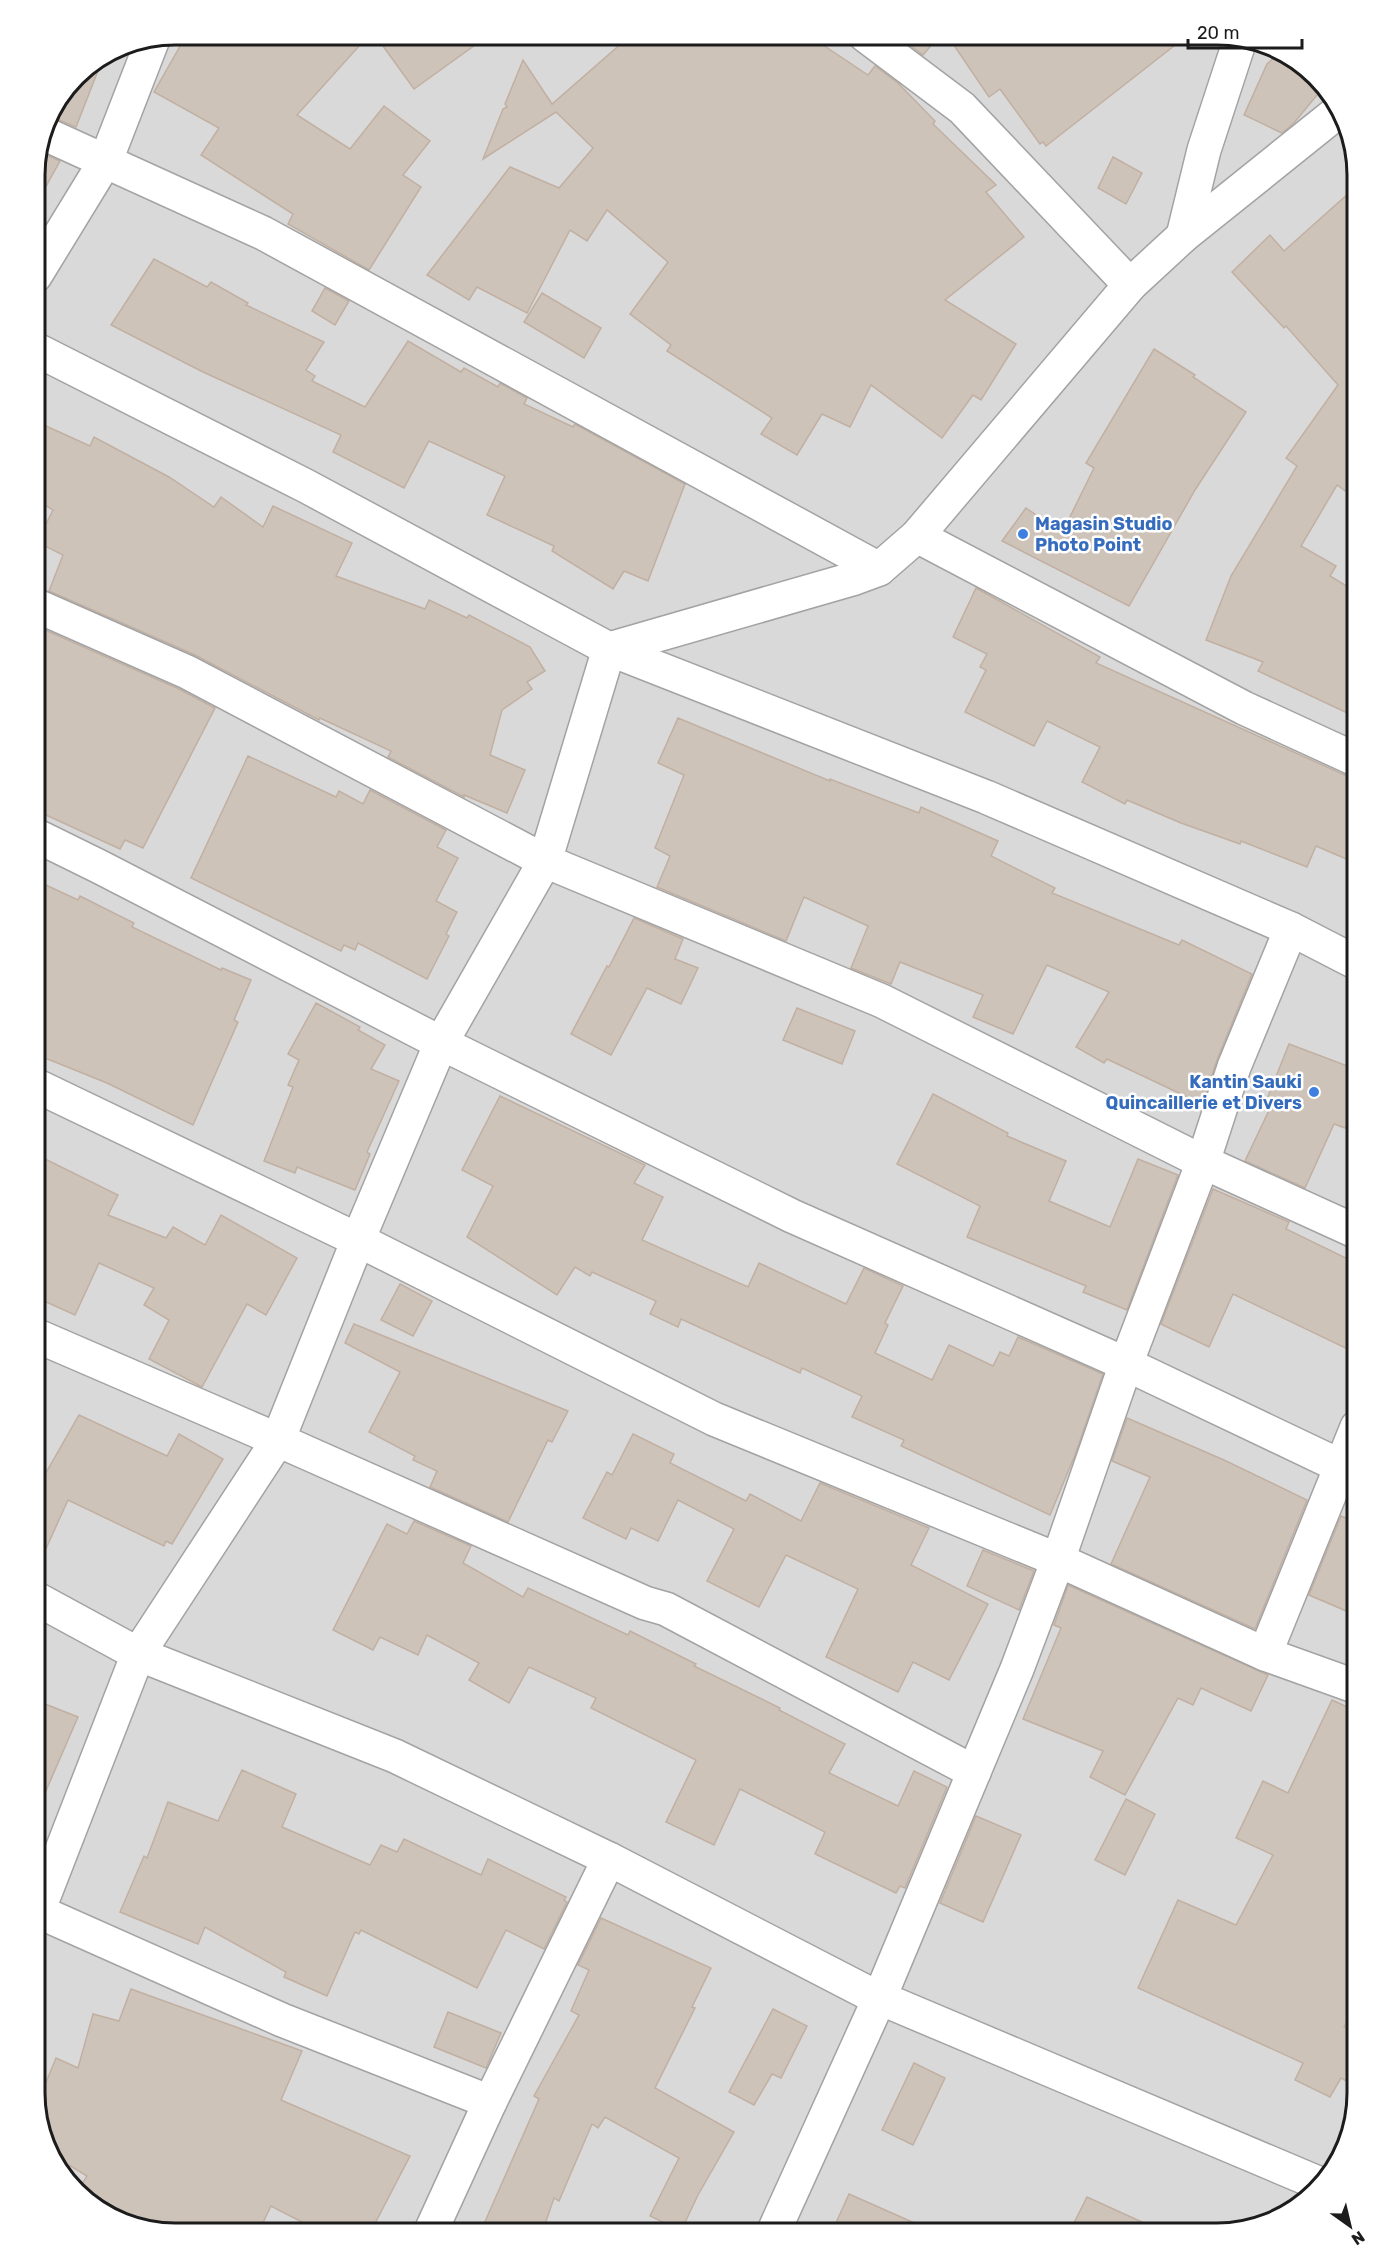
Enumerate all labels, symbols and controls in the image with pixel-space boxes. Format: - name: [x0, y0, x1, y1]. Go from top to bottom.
- scale bar: [1188, 12, 1302, 50]
- text: 20 m: [1197, 22, 1239, 44]
- place label: Magasin Studio Photo Point: [1035, 513, 1172, 556]
- marker: Magasin Studio Photo Point: [1016, 527, 1030, 541]
- place label: Kantin Sauki Quincaillerie et Divers: [1106, 1071, 1302, 1114]
- marker: Kantin Sauki Quincaillerie et Divers: [1307, 1085, 1321, 1099]
- north arrow: [1320, 2196, 1380, 2256]
- text: N: [1348, 2227, 1368, 2249]

